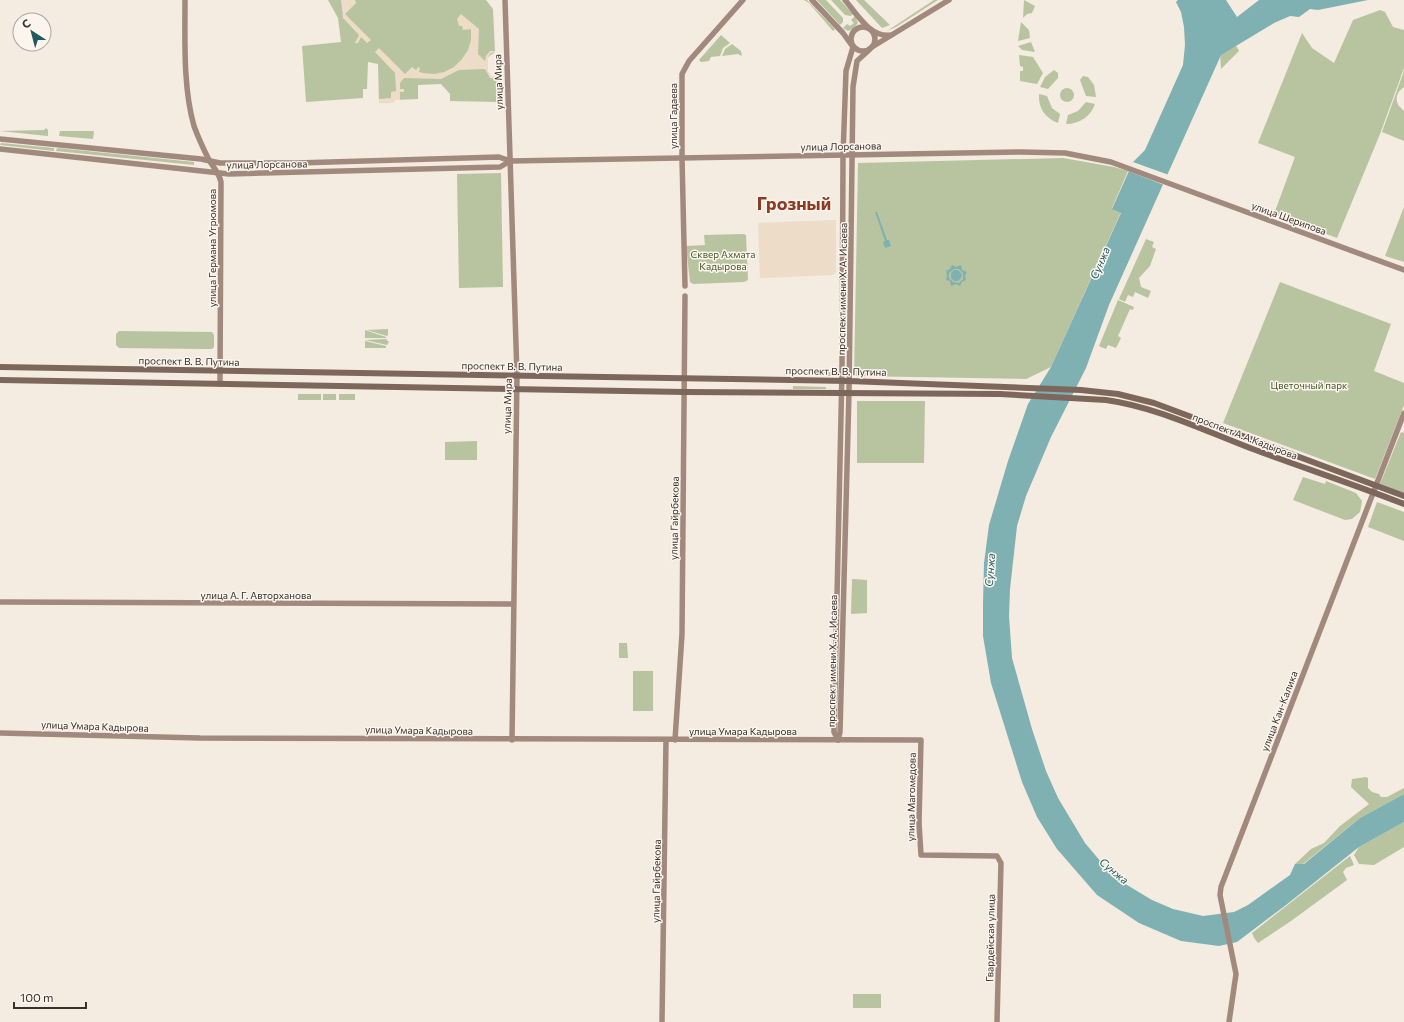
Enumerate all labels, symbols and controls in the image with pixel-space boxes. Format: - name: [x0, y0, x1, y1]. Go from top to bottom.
- north arrow: [12, 12, 52, 52]
- text: С: [19, 16, 33, 31]
- street label: улица Мира: [491, 54, 505, 110]
- street label: улица Гадаева: [667, 83, 679, 149]
- street label: улица Лорсанова: [800, 139, 882, 153]
- street label: улица Лорсанова: [226, 157, 308, 171]
- street label: улица Германа Угрюмова: [206, 189, 218, 307]
- district label: Грозный: [757, 192, 831, 214]
- street label: улица Шерипова: [1250, 199, 1328, 237]
- street label: проспект имени Х. А. Исаева: [835, 223, 849, 355]
- water label: Сунжа: [1087, 244, 1112, 281]
- park label: Сквер Ахмата Кадырова: [691, 248, 755, 272]
- street label: проспект В. В. Путина: [138, 354, 240, 368]
- street label: проспект В. В. Путина: [461, 359, 563, 373]
- street label: проспект В. В. Путина: [785, 364, 887, 378]
- street label: улица Мира: [500, 378, 514, 434]
- park label: Цветочный парк: [1271, 379, 1348, 391]
- street label: проспект А.А.Кадырова: [1191, 410, 1299, 462]
- street label: улица Гайрбекова: [667, 476, 681, 560]
- water label: Сунжа: [982, 552, 997, 587]
- street label: улица А. Г. Авторханова: [201, 589, 311, 601]
- street label: проспект имени Х. А. Исаева: [825, 595, 839, 727]
- street label: улица Кан-Калика: [1258, 669, 1300, 753]
- street label: улица Умара Кадырова: [41, 718, 149, 734]
- street label: улица Умара Кадырова: [365, 723, 473, 737]
- street label: улица Умара Кадырова: [689, 725, 797, 737]
- street label: улица Магомедова: [904, 752, 918, 842]
- street label: улица Гайрбекова: [649, 839, 663, 923]
- water label: Сунжа: [1097, 855, 1132, 887]
- street label: Гвардейская улица: [983, 894, 997, 982]
- scale bar: [14, 984, 86, 1010]
- text: 100 m: [20, 990, 54, 1004]

